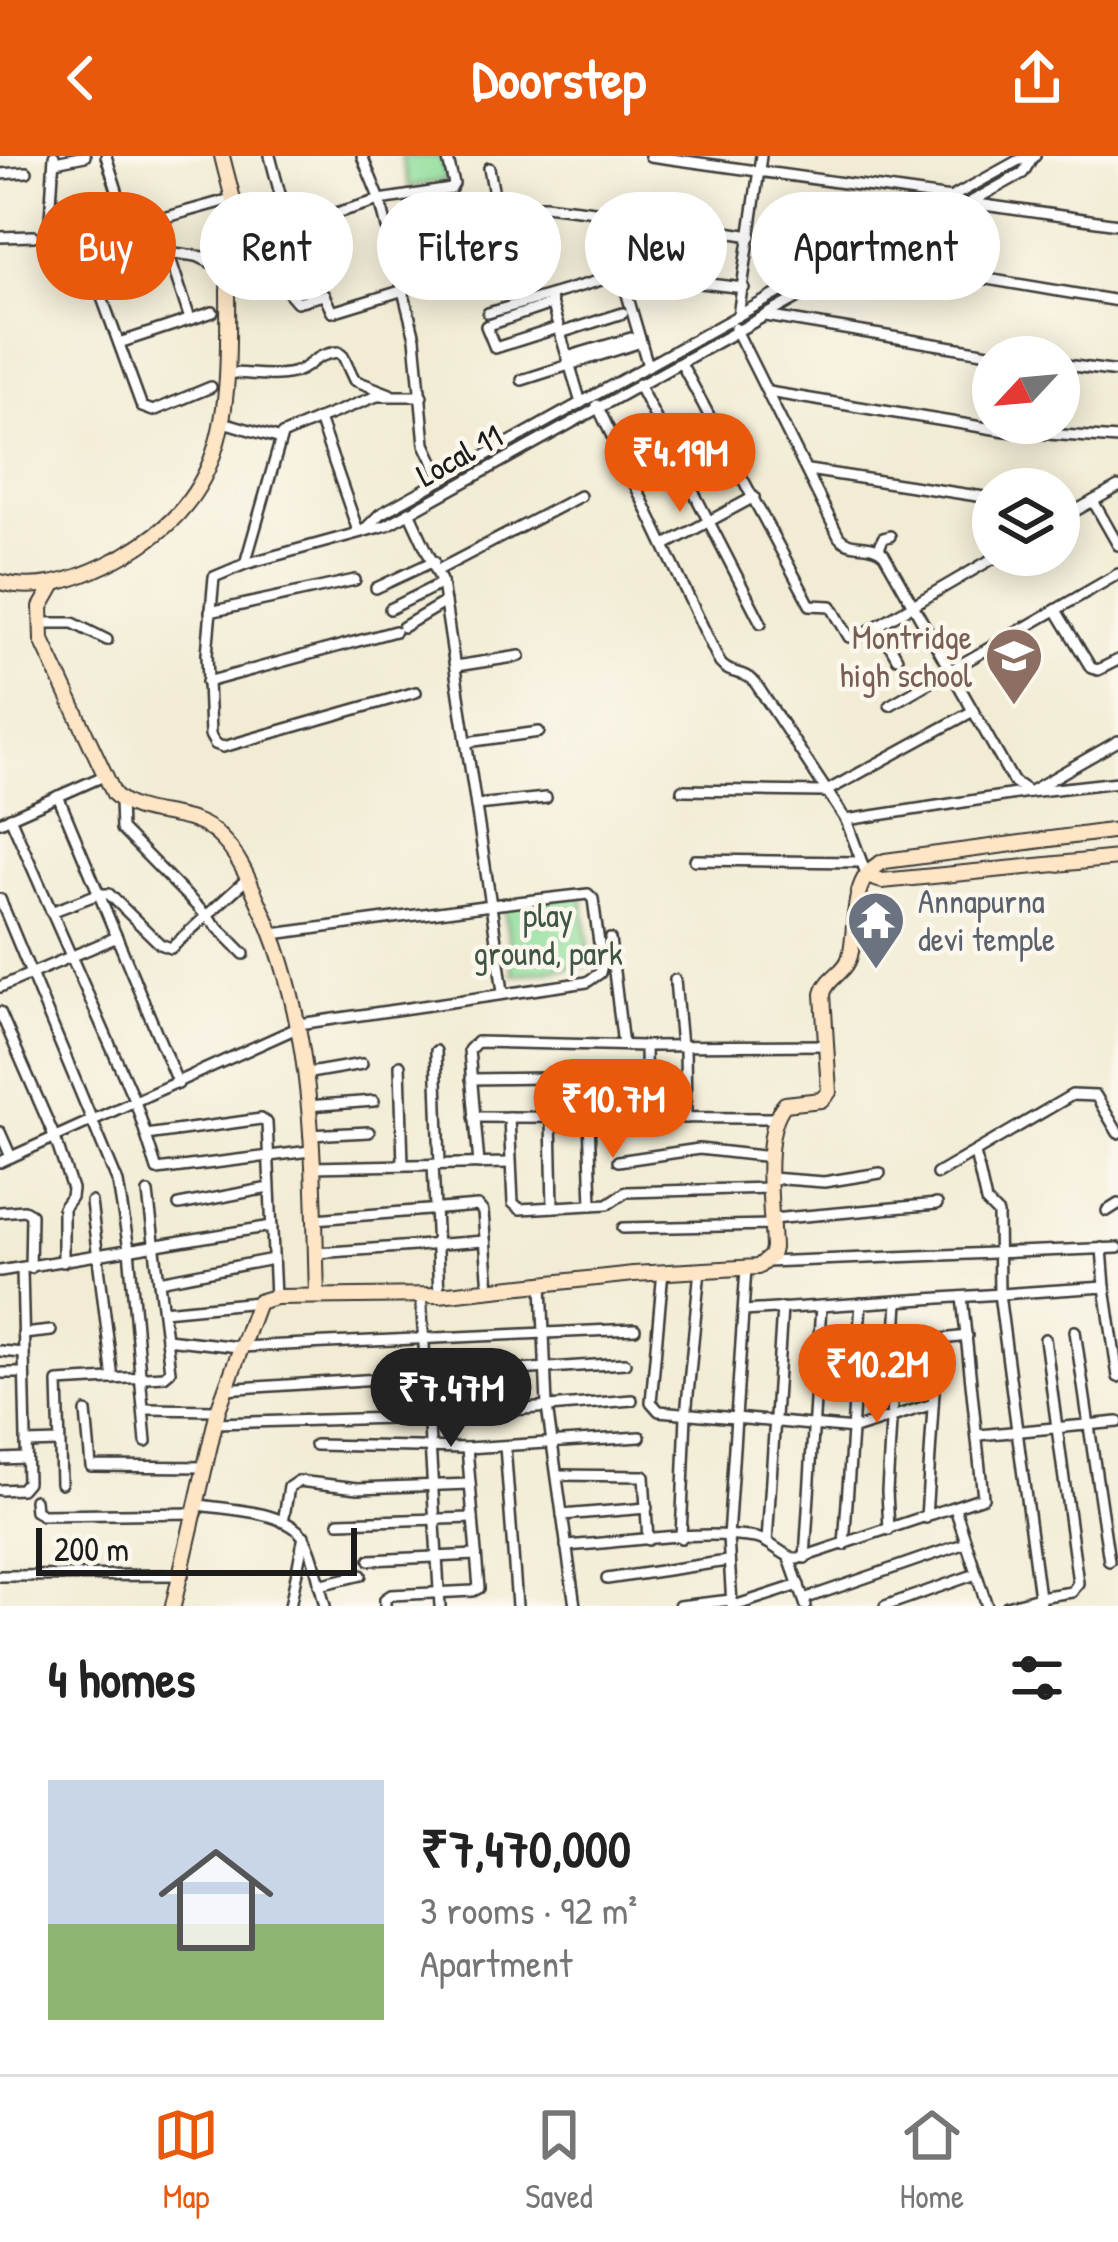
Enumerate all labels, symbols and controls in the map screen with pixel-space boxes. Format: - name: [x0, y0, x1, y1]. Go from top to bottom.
- text: Doorstep: [472, 42, 646, 115]
- icon: back: [48, 45, 114, 111]
- icon: share: [1004, 45, 1070, 111]
- chip: Buy: [36, 192, 176, 300]
- chip: Rent: [200, 192, 353, 300]
- chip: Filters: [377, 192, 561, 300]
- chip: New: [585, 192, 727, 300]
- chip: Apartment: [751, 192, 1000, 300]
- north arrow: [972, 336, 1080, 444]
- map controls: [972, 336, 1080, 576]
- pin: ₹4.19M: [582, 413, 778, 515]
- street label: Local 11: [408, 414, 510, 496]
- text: ₹4.19M: [632, 425, 728, 478]
- button: layers: [972, 468, 1080, 576]
- place label: Montridge high school: [840, 615, 972, 698]
- school or university icon: Montridge high school: [983, 625, 1045, 707]
- place label: Annapurna devi temple: [918, 879, 1055, 962]
- temple icon: Annapurna devi temple: [845, 889, 907, 971]
- park label: play ground, park: [473, 893, 623, 976]
- pin: ₹10.7M: [515, 1059, 711, 1161]
- text: ₹10.7M: [561, 1071, 665, 1124]
- pin: ₹10.2M: [779, 1324, 975, 1426]
- text: ₹10.2M: [825, 1336, 929, 1389]
- pin: ₹7.47M: [353, 1348, 549, 1450]
- text: ₹7.47M: [397, 1360, 505, 1413]
- scale bar: [36, 1522, 357, 1575]
- text: 200 m: [54, 1527, 129, 1571]
- text: 4 homes: [48, 1644, 195, 1713]
- icon: filters: [1004, 1645, 1070, 1711]
- text: ₹7,470,000: [420, 1814, 631, 1883]
- icon: home: [144, 1828, 288, 1972]
- text: 3 rooms · 92 m²: [420, 1883, 637, 1936]
- text: Apartment: [420, 1936, 573, 1989]
- tab: Map: [153, 2102, 219, 2218]
- tab: Saved: [525, 2102, 593, 2218]
- tab: Home: [899, 2102, 965, 2218]

